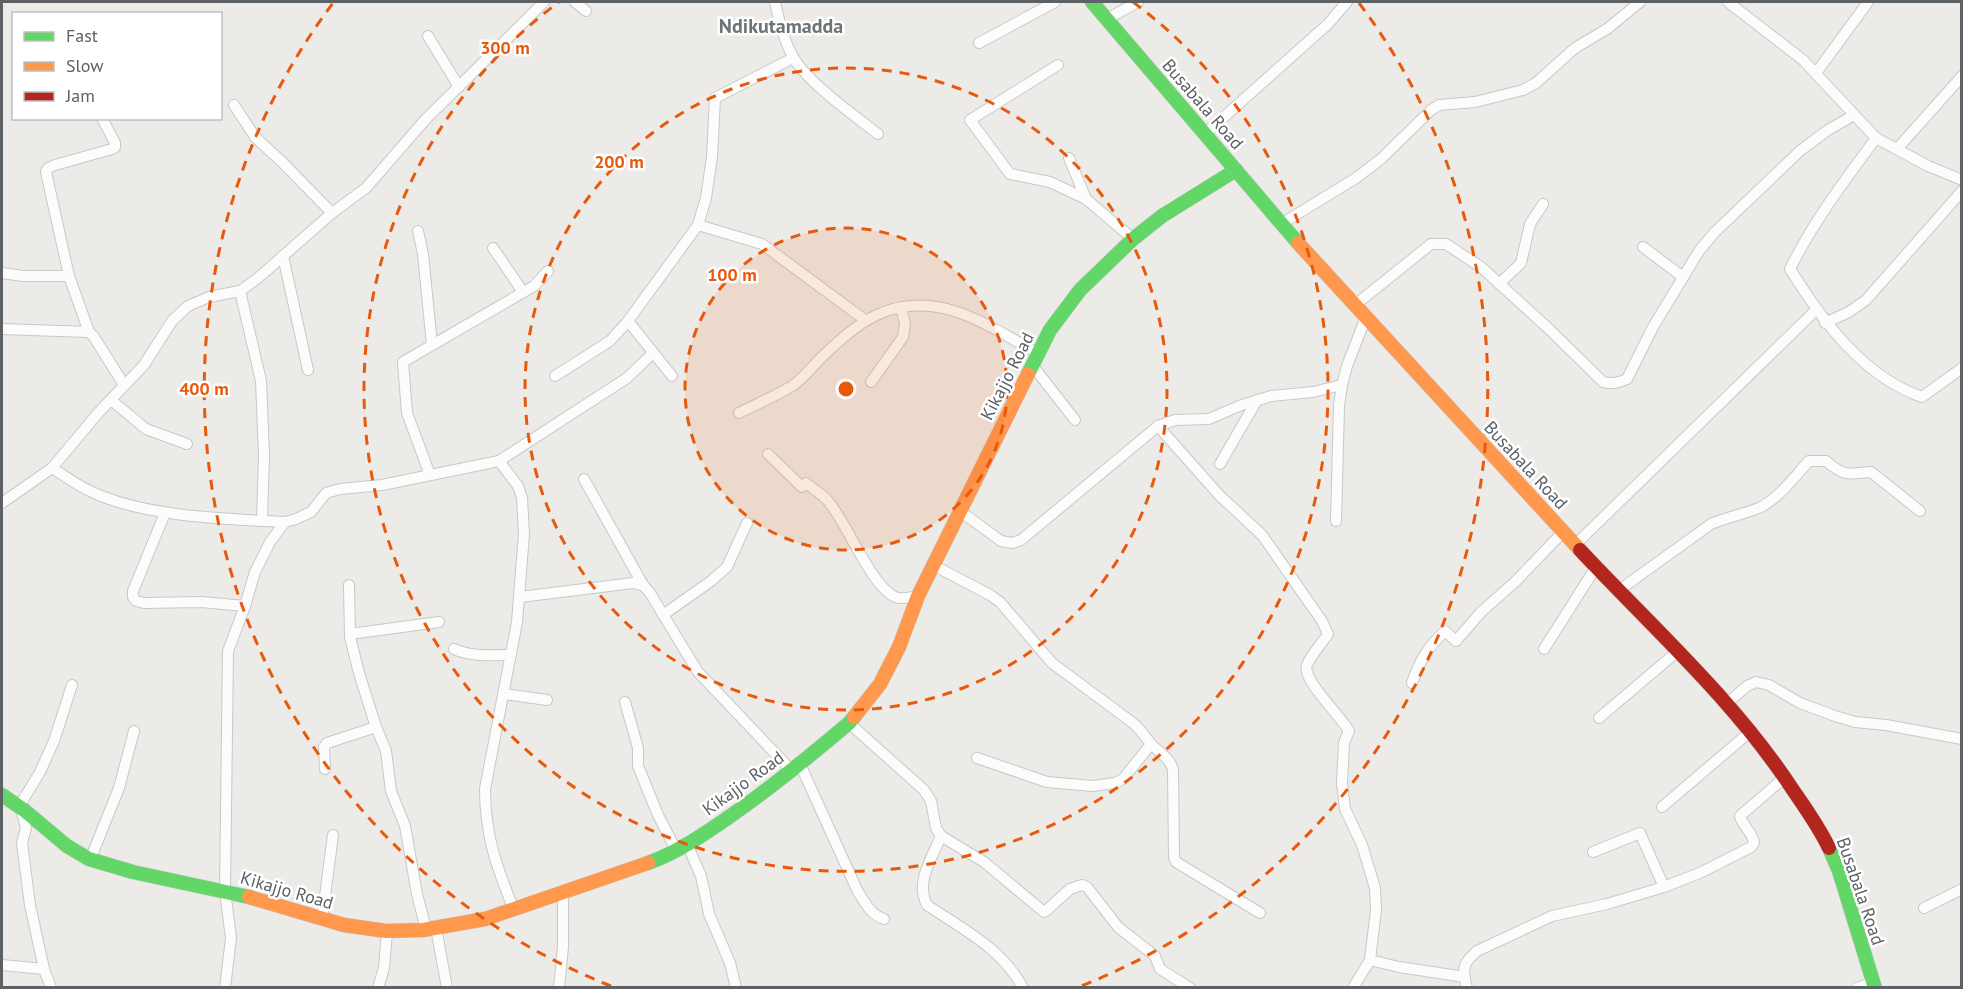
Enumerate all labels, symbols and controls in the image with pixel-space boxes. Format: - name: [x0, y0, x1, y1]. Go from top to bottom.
- legend: [12, 12, 222, 120]
- district label: Ndikutamadda: [719, 13, 843, 39]
- text: Fast: [66, 24, 98, 47]
- text: 300 m: [480, 36, 530, 59]
- text: Slow: [66, 54, 104, 77]
- street label: Busabala Road: [1157, 54, 1249, 154]
- text: Jam: [65, 84, 95, 107]
- text: 200 m: [594, 150, 644, 173]
- text: 100 m: [707, 263, 757, 286]
- street label: Kikajjo Road: [975, 328, 1039, 424]
- text: 400 m: [179, 377, 229, 400]
- centre of rings: [836, 379, 856, 399]
- street label: Busabala Road: [1479, 416, 1573, 514]
- street label: Kikajjo Road: [698, 746, 788, 820]
- street label: Busabala Road: [1832, 834, 1890, 948]
- street label: Kikajjo Road: [238, 866, 336, 914]

